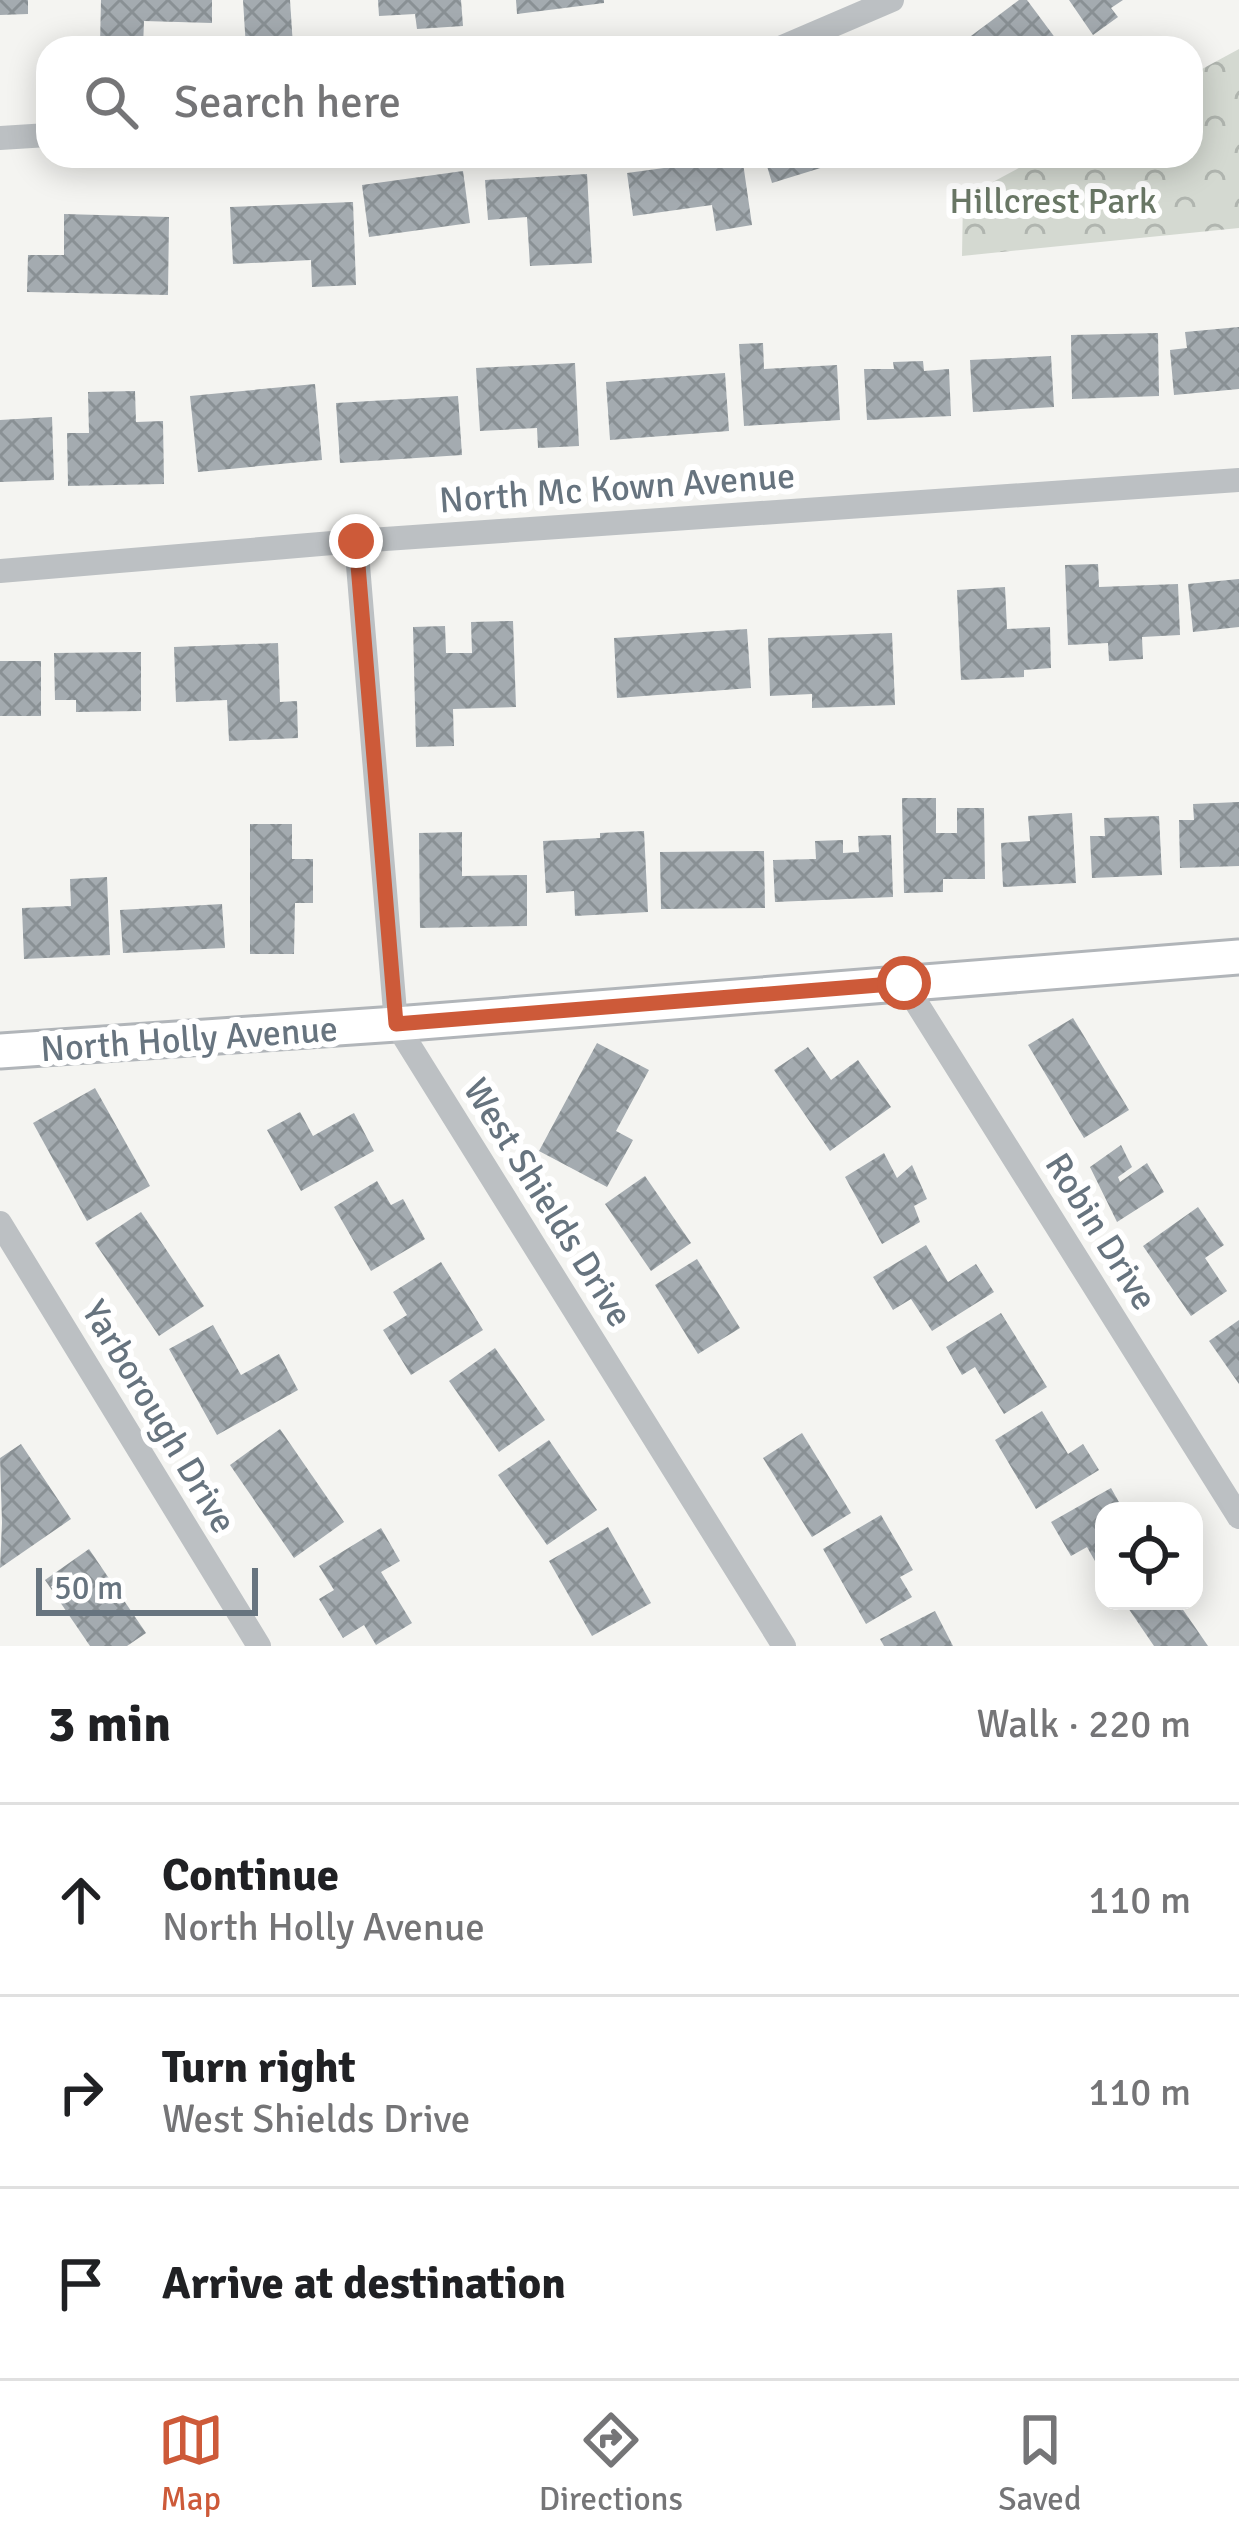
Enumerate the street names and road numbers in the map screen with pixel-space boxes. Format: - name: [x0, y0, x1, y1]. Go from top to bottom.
- street label: North Mc Kown Avenue: [438, 454, 797, 523]
- street label: North Holly Avenue: [39, 1007, 339, 1072]
- street label: West Shields Drive: [453, 1070, 642, 1335]
- street label: Robin Drive: [1035, 1145, 1167, 1319]
- street label: Yarborough Drive: [72, 1292, 246, 1541]

